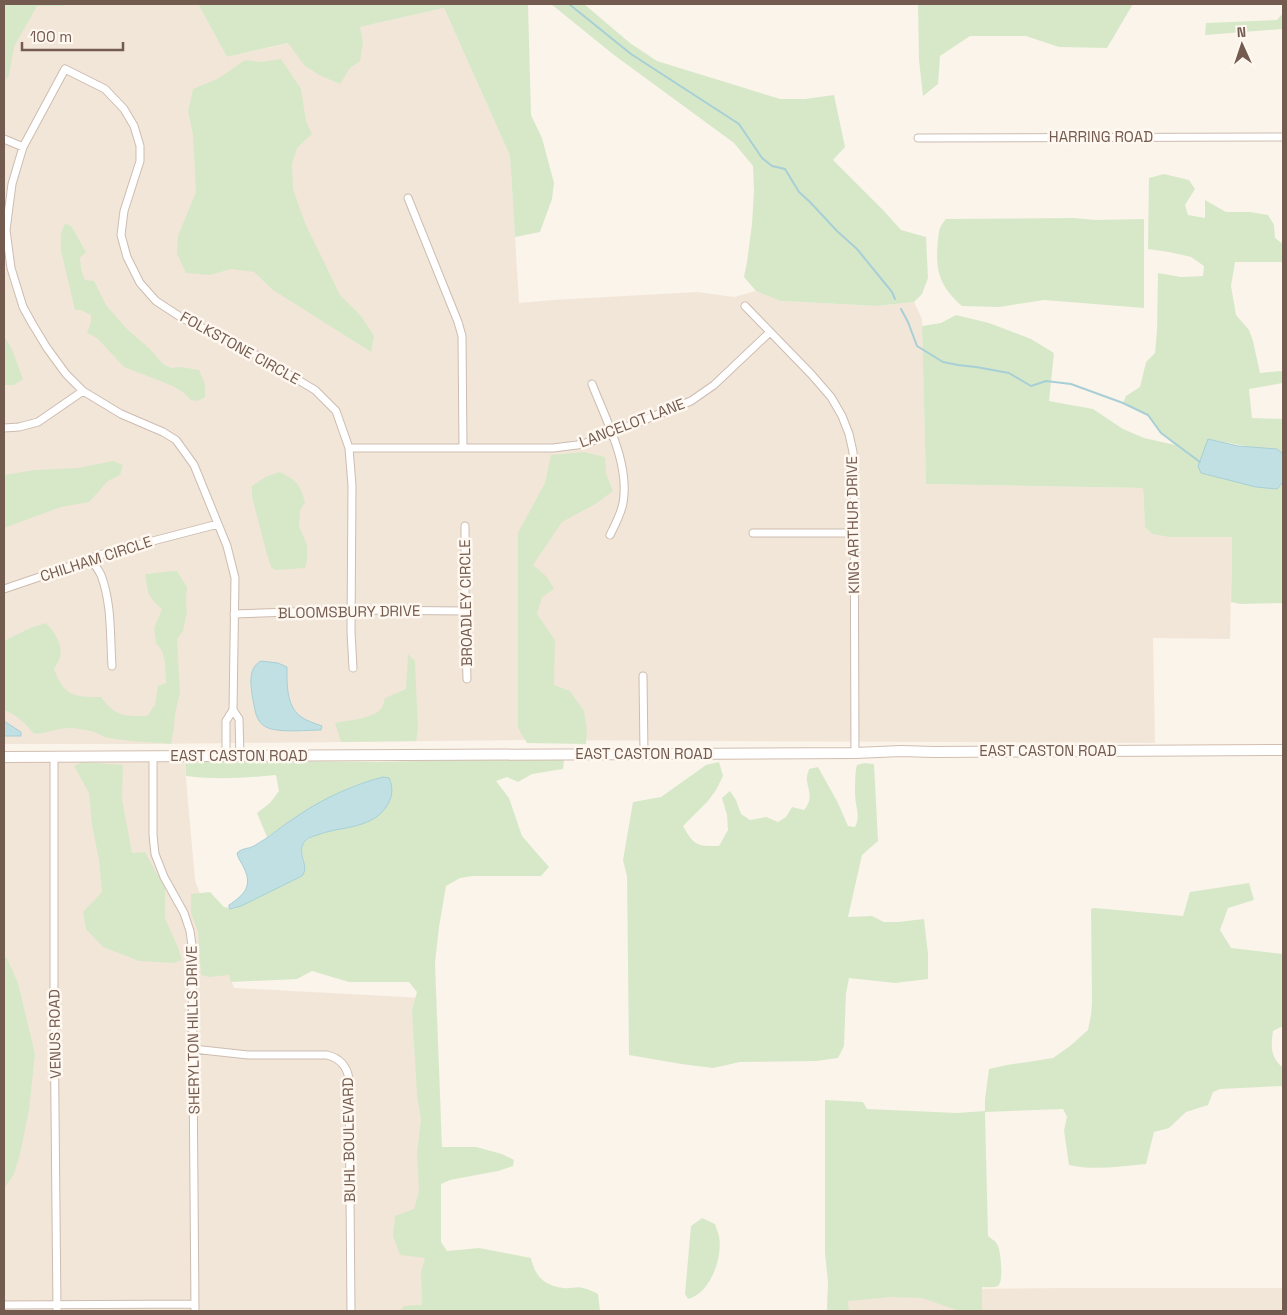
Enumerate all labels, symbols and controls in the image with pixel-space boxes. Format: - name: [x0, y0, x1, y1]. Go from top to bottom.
- scale bar: [22, 20, 124, 52]
- north arrow: [1217, 20, 1267, 70]
- text: N: [1236, 23, 1246, 41]
- text: 100 m: [30, 27, 72, 46]
- street label: HARRING ROAD: [1049, 127, 1153, 146]
- street label: FOLKSTONE CIRCLE: [177, 307, 303, 388]
- street label: LANCELOT LANE: [576, 394, 687, 451]
- street label: KING ARTHUR DRIVE: [842, 456, 863, 594]
- street label: CHILHAM CIRCLE: [38, 531, 154, 586]
- street label: BROADLEY CIRCLE: [455, 539, 476, 667]
- street label: BLOOMSBURY DRIVE: [277, 601, 421, 622]
- street label: EAST CASTON ROAD: [979, 741, 1117, 760]
- street label: EAST CASTON ROAD: [575, 744, 713, 763]
- street label: EAST CASTON ROAD: [170, 746, 308, 765]
- street label: SHERYLTON HILLS DRIVE: [182, 946, 203, 1115]
- street label: VENUS ROAD: [44, 989, 65, 1079]
- street label: BUHL BOULEVARD: [338, 1077, 359, 1203]

